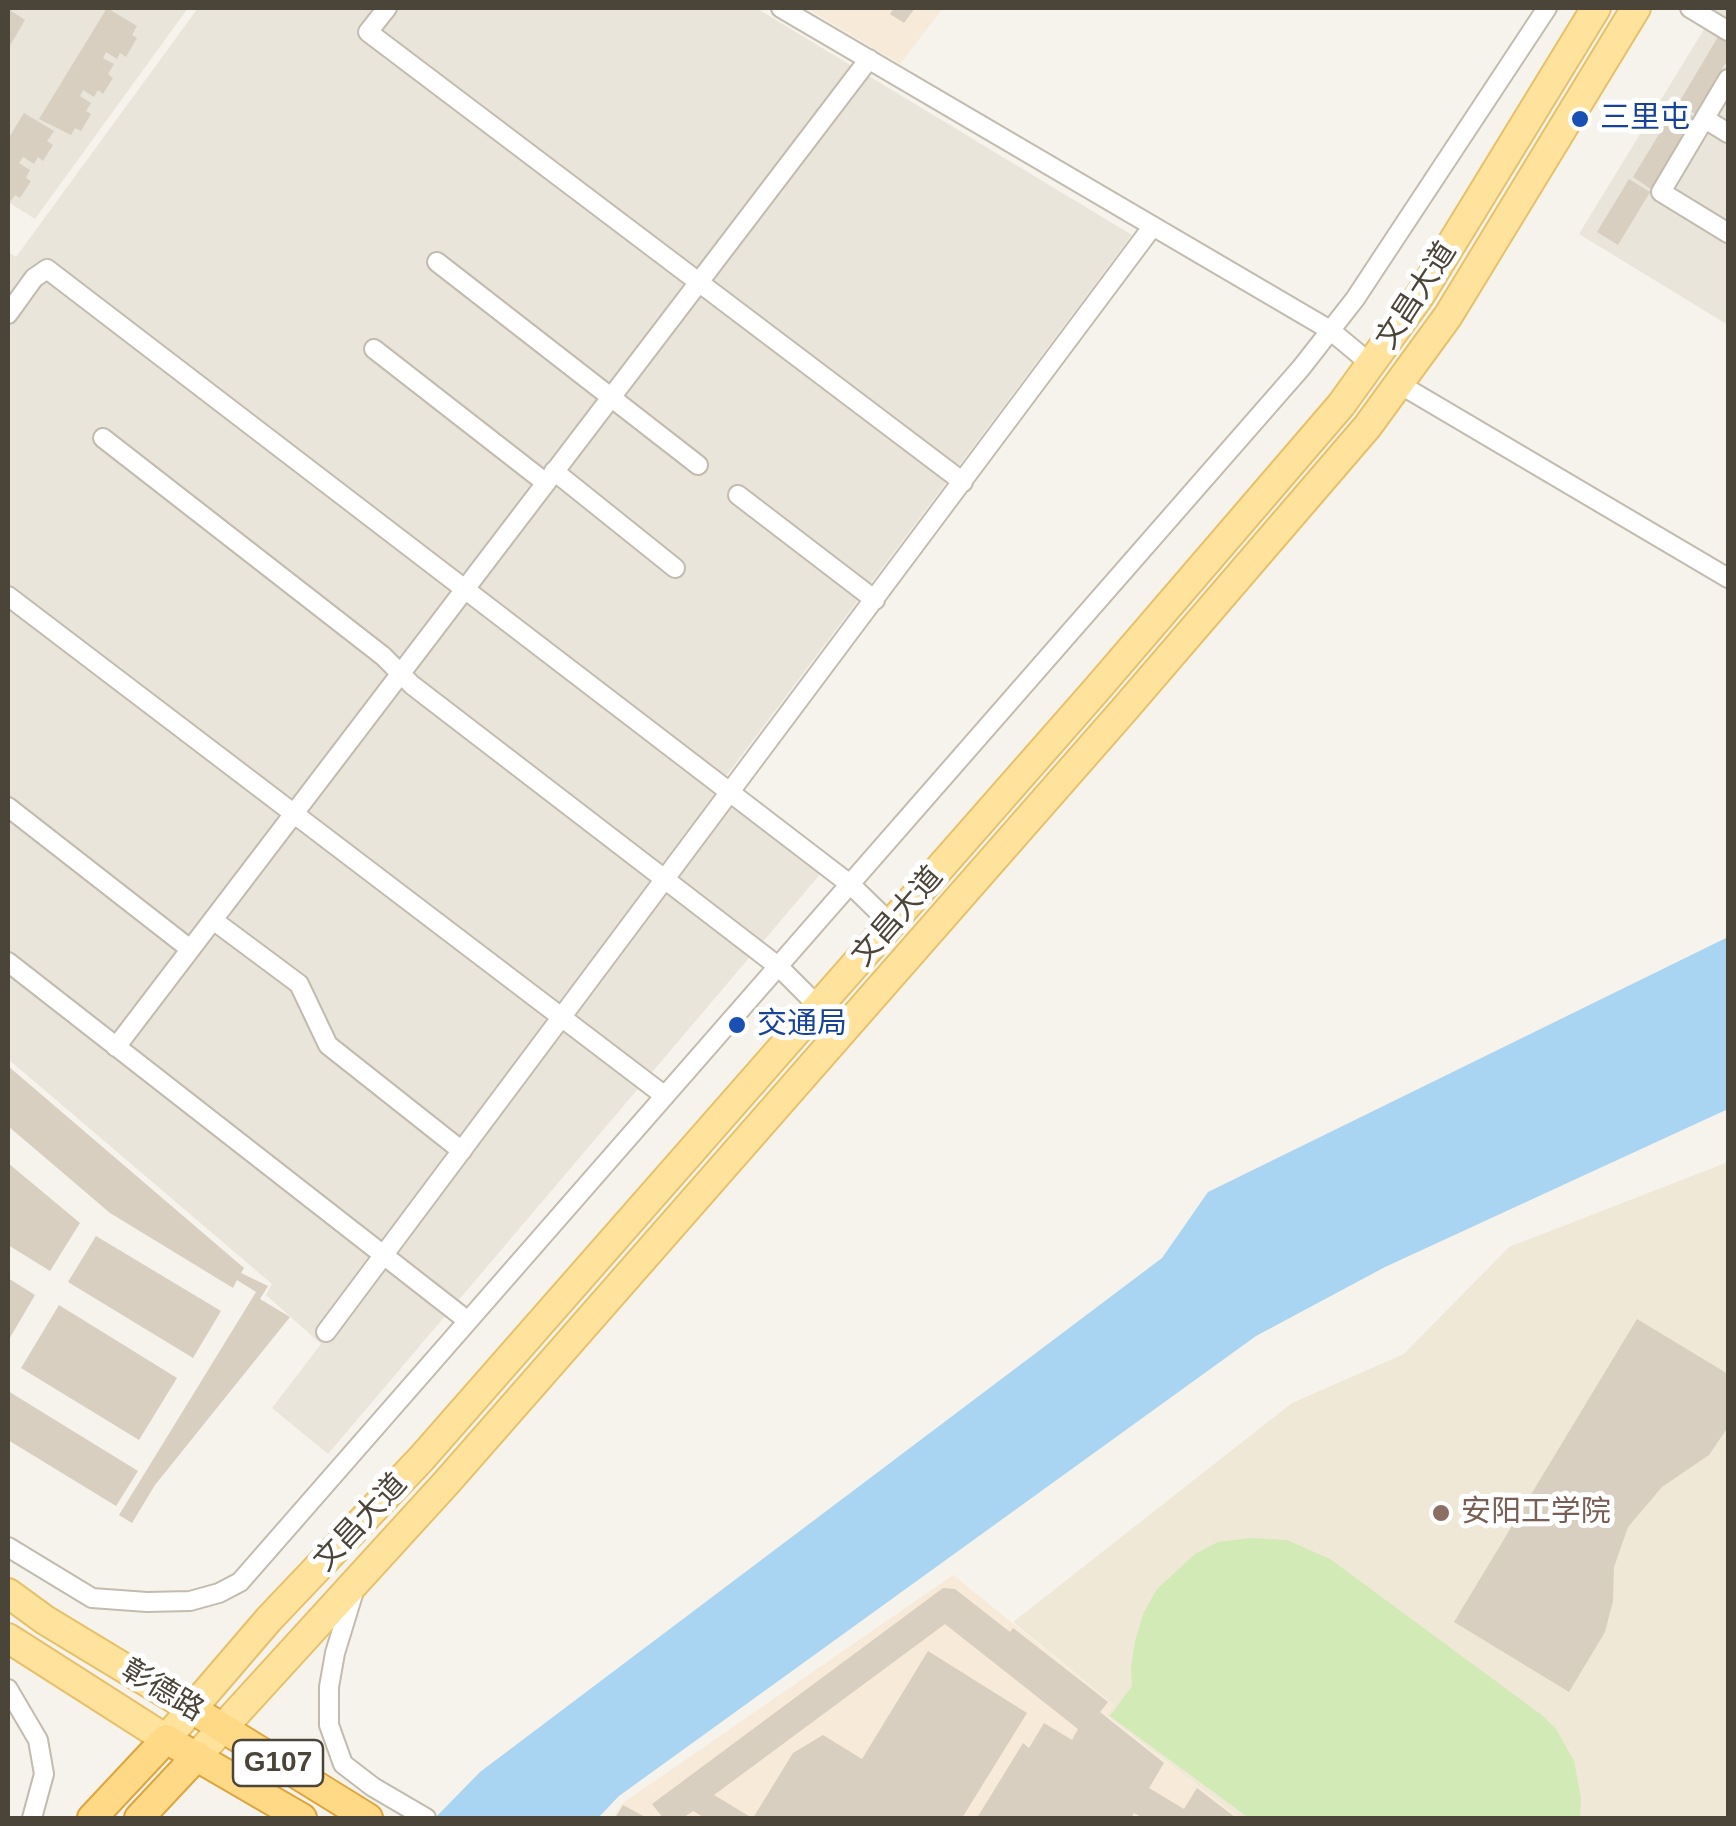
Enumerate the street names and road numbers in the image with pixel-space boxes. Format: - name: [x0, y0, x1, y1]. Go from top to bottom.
- street label: 文昌大道: [1369, 236, 1465, 356]
- street label: 文昌大道: [845, 860, 951, 974]
- street label: 文昌大道: [307, 1467, 415, 1579]
- street label: 彰德路: [114, 1652, 210, 1730]
- road number: G107: [233, 1740, 323, 1786]

